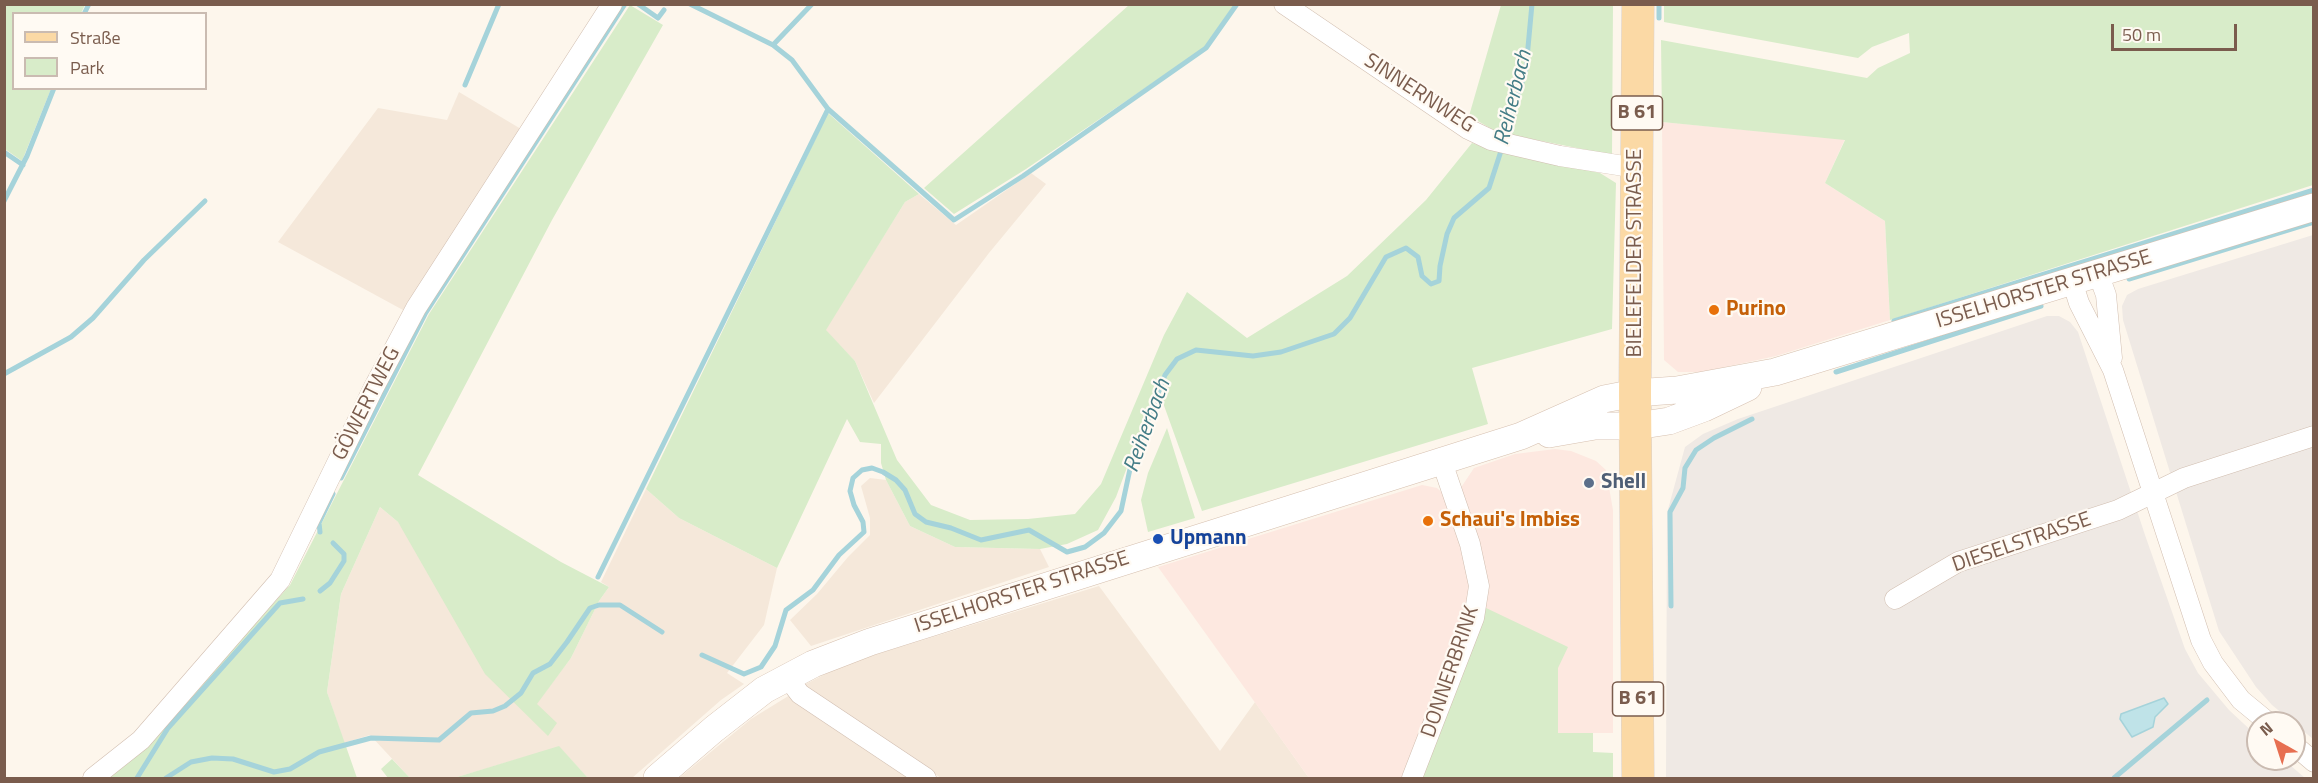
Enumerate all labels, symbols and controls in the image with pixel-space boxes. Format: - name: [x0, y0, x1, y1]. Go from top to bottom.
- legend: [12, 12, 207, 90]
- scale bar: [2114, 12, 2240, 50]
- text: 50 m: [2122, 21, 2161, 48]
- text: Straße: [70, 24, 121, 51]
- water label: Reiherbach: [1489, 48, 1539, 148]
- street label: SINNERNWEG: [1359, 49, 1479, 139]
- text: Park: [70, 54, 104, 81]
- road number: B 61: [1612, 96, 1662, 130]
- street label: BIELEFELDER STRASSE: [1623, 149, 1649, 357]
- street label: ISSELHORSTER STRASSE: [1933, 245, 2155, 335]
- place label: Purino: [1726, 297, 1786, 323]
- marker: Purino: [1707, 303, 1721, 317]
- street label: GÖWERTWEG: [328, 343, 406, 465]
- water label: Reiherbach: [1119, 376, 1177, 476]
- place label: Shell: [1601, 470, 1646, 496]
- marker: Shell: [1582, 476, 1596, 490]
- street label: DIESELSTRASSE: [1949, 507, 2095, 579]
- place label: Schaui's Imbiss: [1440, 508, 1580, 534]
- marker: Schaui's Imbiss: [1421, 514, 1435, 528]
- place label: Upmann: [1170, 526, 1247, 552]
- marker: Upmann: [1151, 532, 1165, 546]
- street label: ISSELHORSTER STRASSE: [912, 546, 1132, 640]
- street label: DONNERBRINK: [1417, 603, 1485, 741]
- road number: B 61: [1612, 682, 1664, 716]
- north arrow: [2246, 711, 2306, 771]
- text: N: [2254, 716, 2278, 741]

